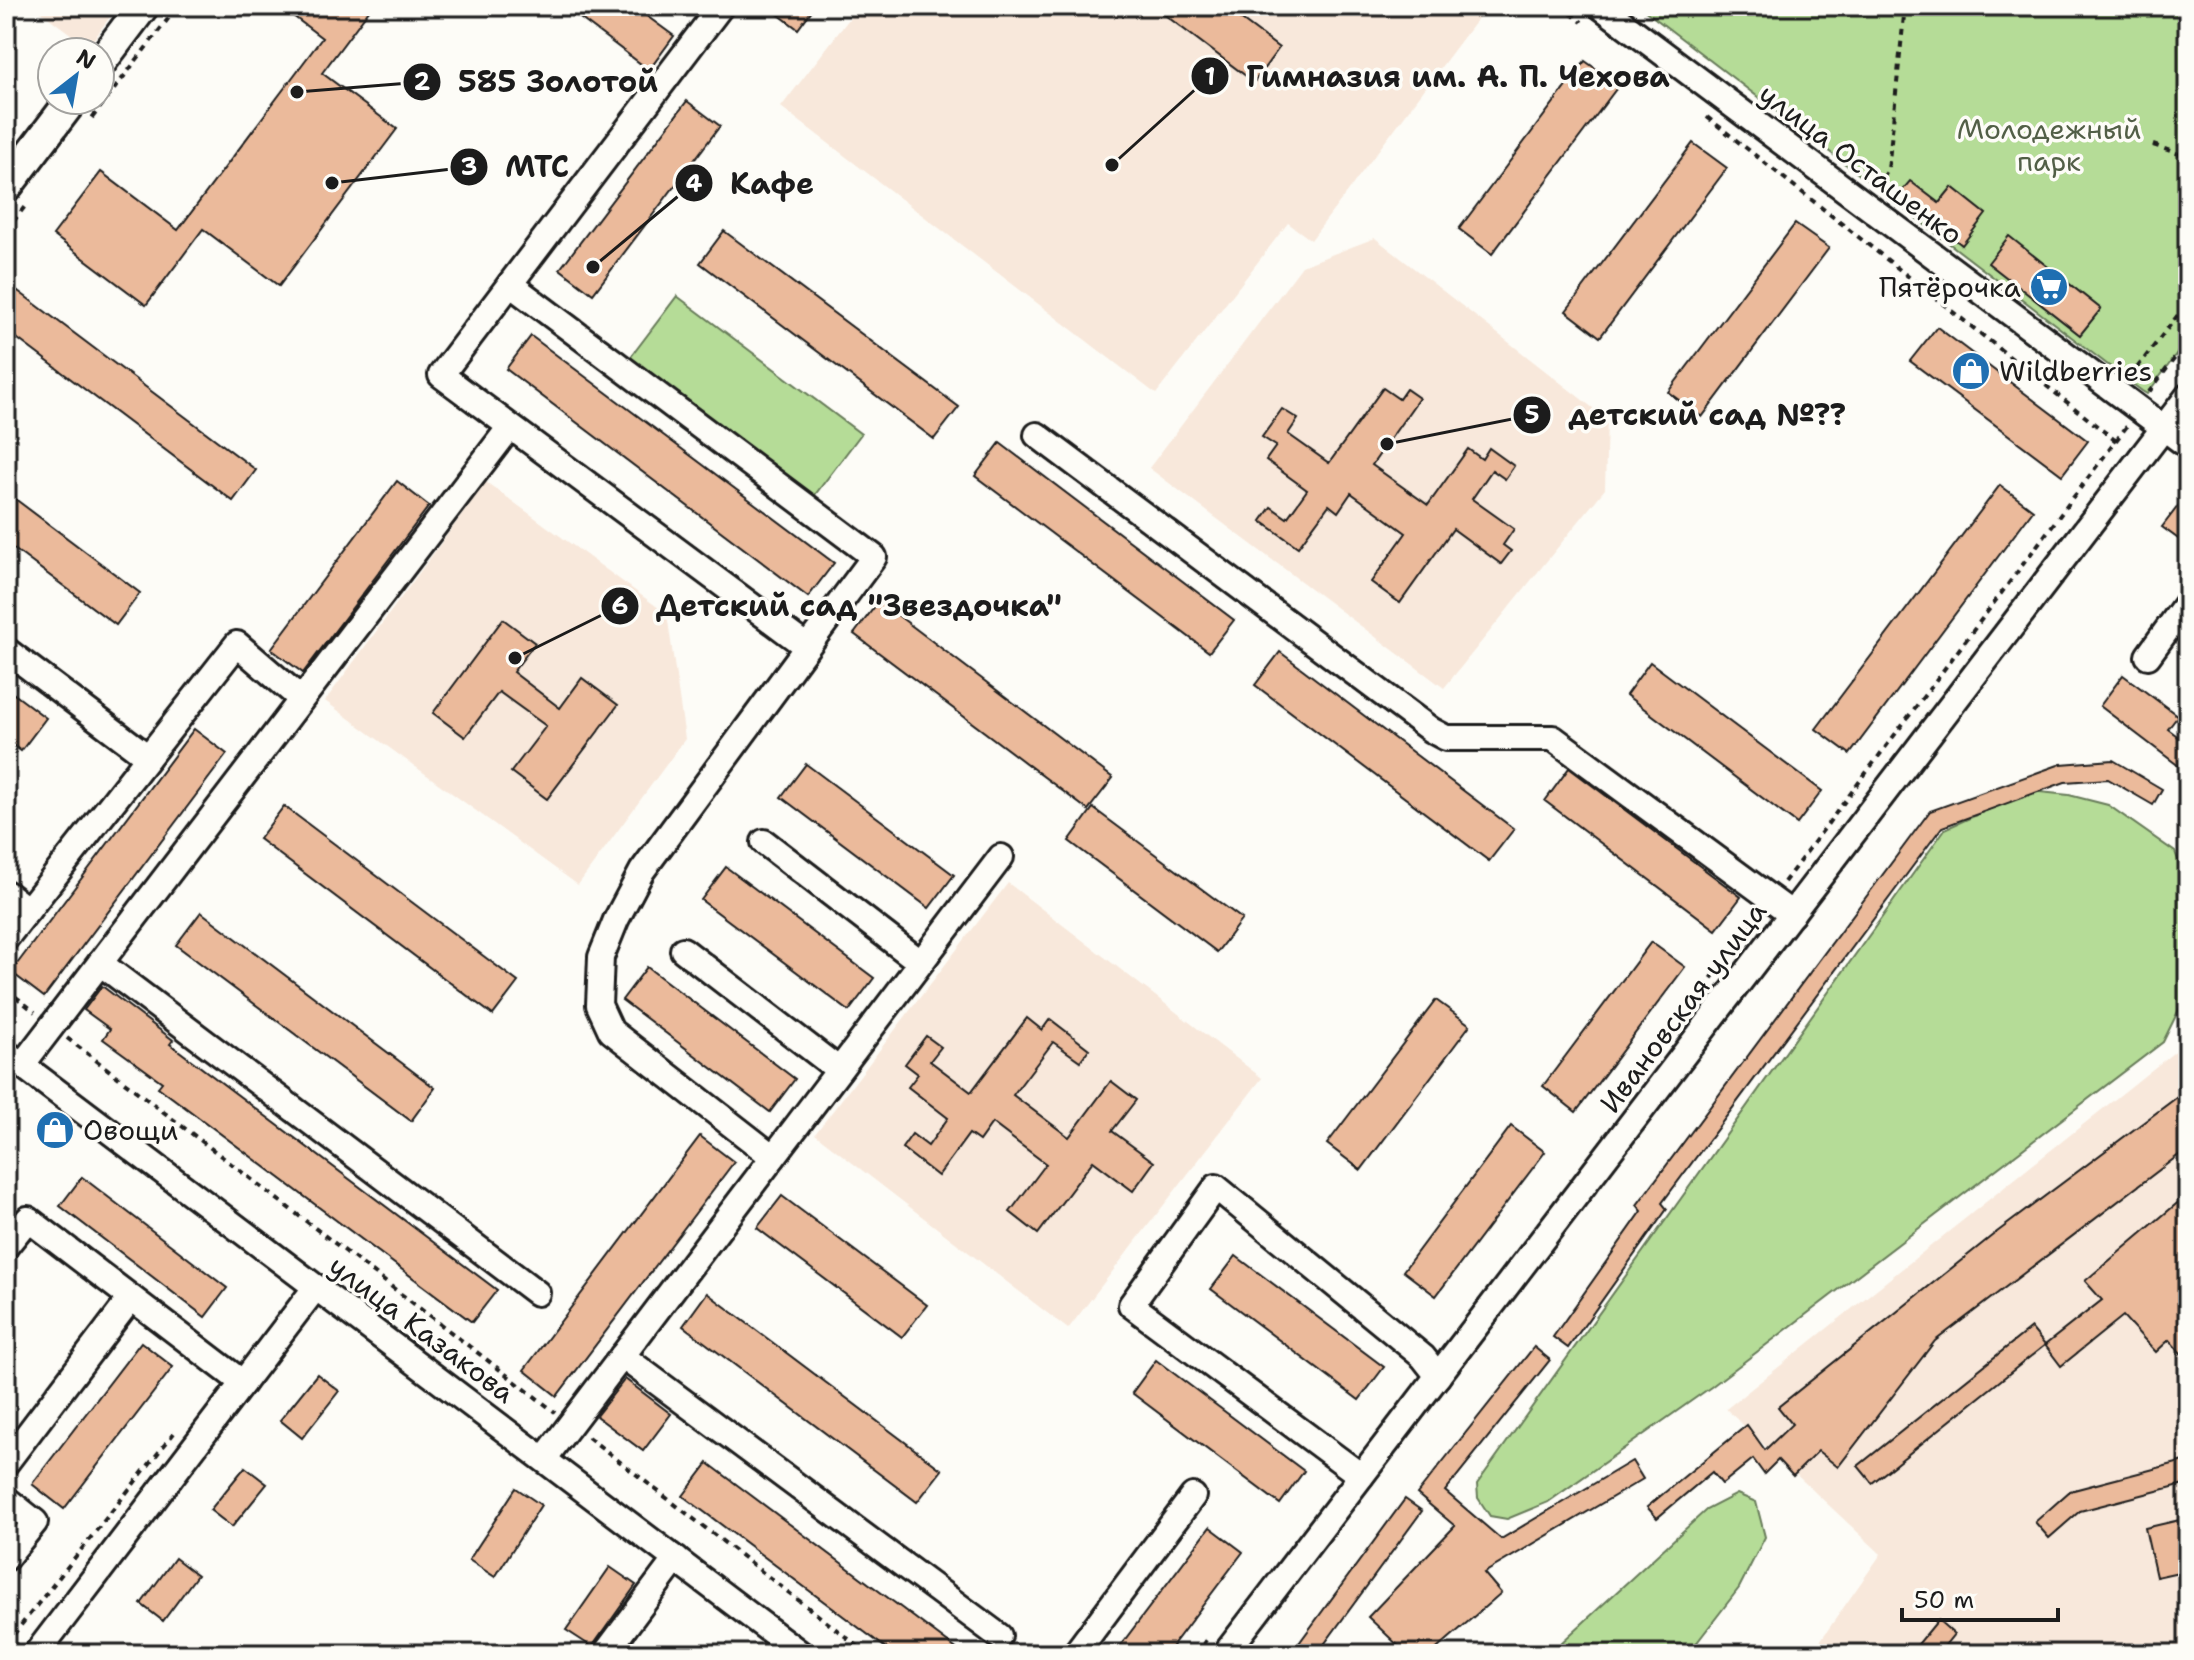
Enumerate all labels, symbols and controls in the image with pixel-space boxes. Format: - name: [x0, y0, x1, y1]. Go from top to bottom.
- north arrow: [36, 36, 116, 116]
- text: N: [71, 42, 101, 76]
- callout: Гимназия им. А. П. Чехова: [1190, 49, 1685, 103]
- callout: 585 Золотой: [402, 55, 674, 109]
- text: Гимназия им. А. П. Чехова: [1246, 56, 1670, 97]
- text: 585 Золотой: [458, 61, 658, 102]
- text: 1: [1205, 61, 1215, 93]
- text: 2: [414, 66, 431, 98]
- street label: улица Осташенко: [1751, 75, 1971, 253]
- park label: Молодежный парк: [1957, 110, 2141, 180]
- callout: МТС: [449, 140, 586, 194]
- text: МТС: [505, 146, 569, 187]
- text: 3: [461, 151, 477, 183]
- callout: Кафе: [674, 156, 830, 210]
- text: Кафе: [730, 163, 814, 204]
- text: 4: [686, 168, 703, 200]
- supermarket icon: Пятёрочка: [2028, 266, 2070, 308]
- place label: Пятёрочка: [1879, 268, 2021, 306]
- shop icon: Wildberries: [1950, 350, 1992, 392]
- place label: Wildberries: [1999, 352, 2152, 390]
- callout: детский сад №??: [1512, 388, 1862, 442]
- text: детский сад №??: [1568, 394, 1846, 435]
- text: 5: [1525, 399, 1540, 431]
- callout: Детский сад "Звездочка": [600, 579, 1078, 633]
- text: Детский сад "Звездочка": [656, 585, 1062, 626]
- text: 6: [612, 590, 628, 622]
- street label: Ивановская улица: [1591, 894, 1775, 1120]
- shop icon: Овощи: [34, 1109, 76, 1151]
- place label: Овощи: [83, 1111, 178, 1149]
- street label: улица Казакова: [321, 1247, 523, 1411]
- scale bar: [1902, 1572, 2058, 1622]
- text: 50 m: [1914, 1584, 1974, 1616]

